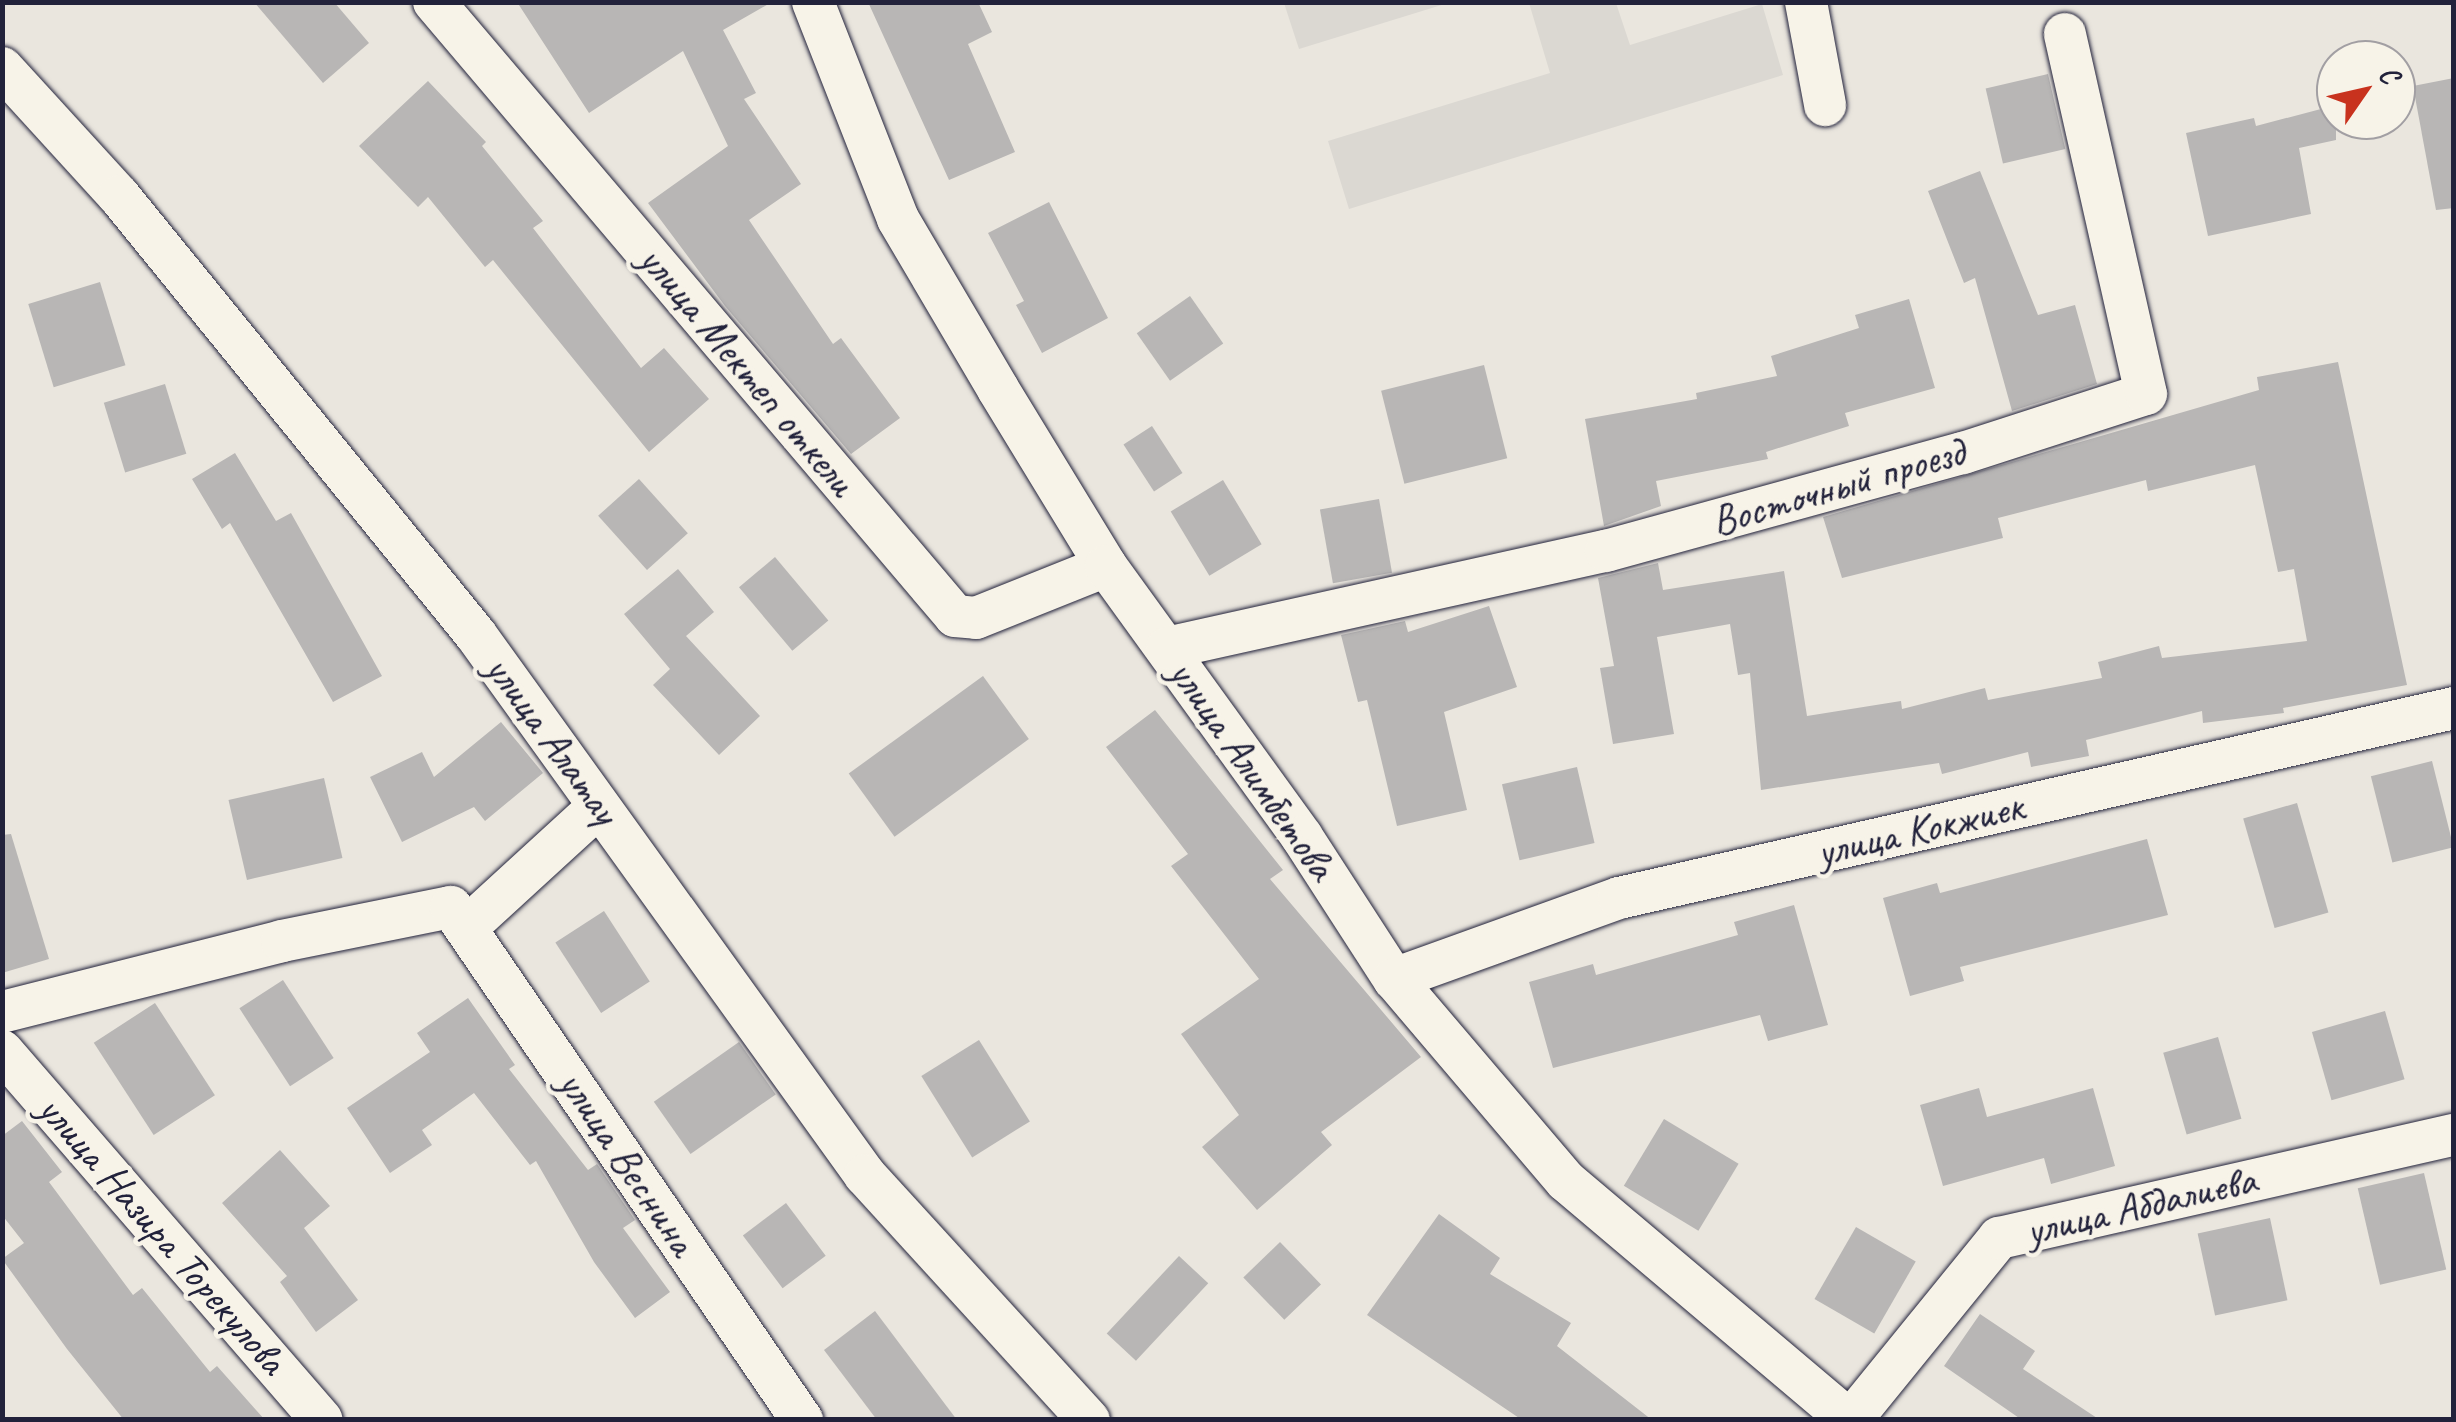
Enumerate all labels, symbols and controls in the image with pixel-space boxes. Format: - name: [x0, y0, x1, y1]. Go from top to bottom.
- north arrow: [2316, 40, 2416, 140]
- text: С: [2371, 59, 2408, 90]
- street label: улица Мектеп откели: [628, 236, 866, 506]
- street label: Восточный проезд: [1706, 427, 1970, 547]
- street label: улица Алатау: [472, 643, 632, 837]
- street label: улица Алимбетова: [1157, 649, 1347, 891]
- street label: улица Кокжиек: [1813, 782, 2027, 878]
- street label: улица Веснина: [547, 1061, 707, 1265]
- street label: улица Назира Торекулова: [27, 1085, 297, 1385]
- street label: улица Абдалиева: [2021, 1155, 2261, 1257]

